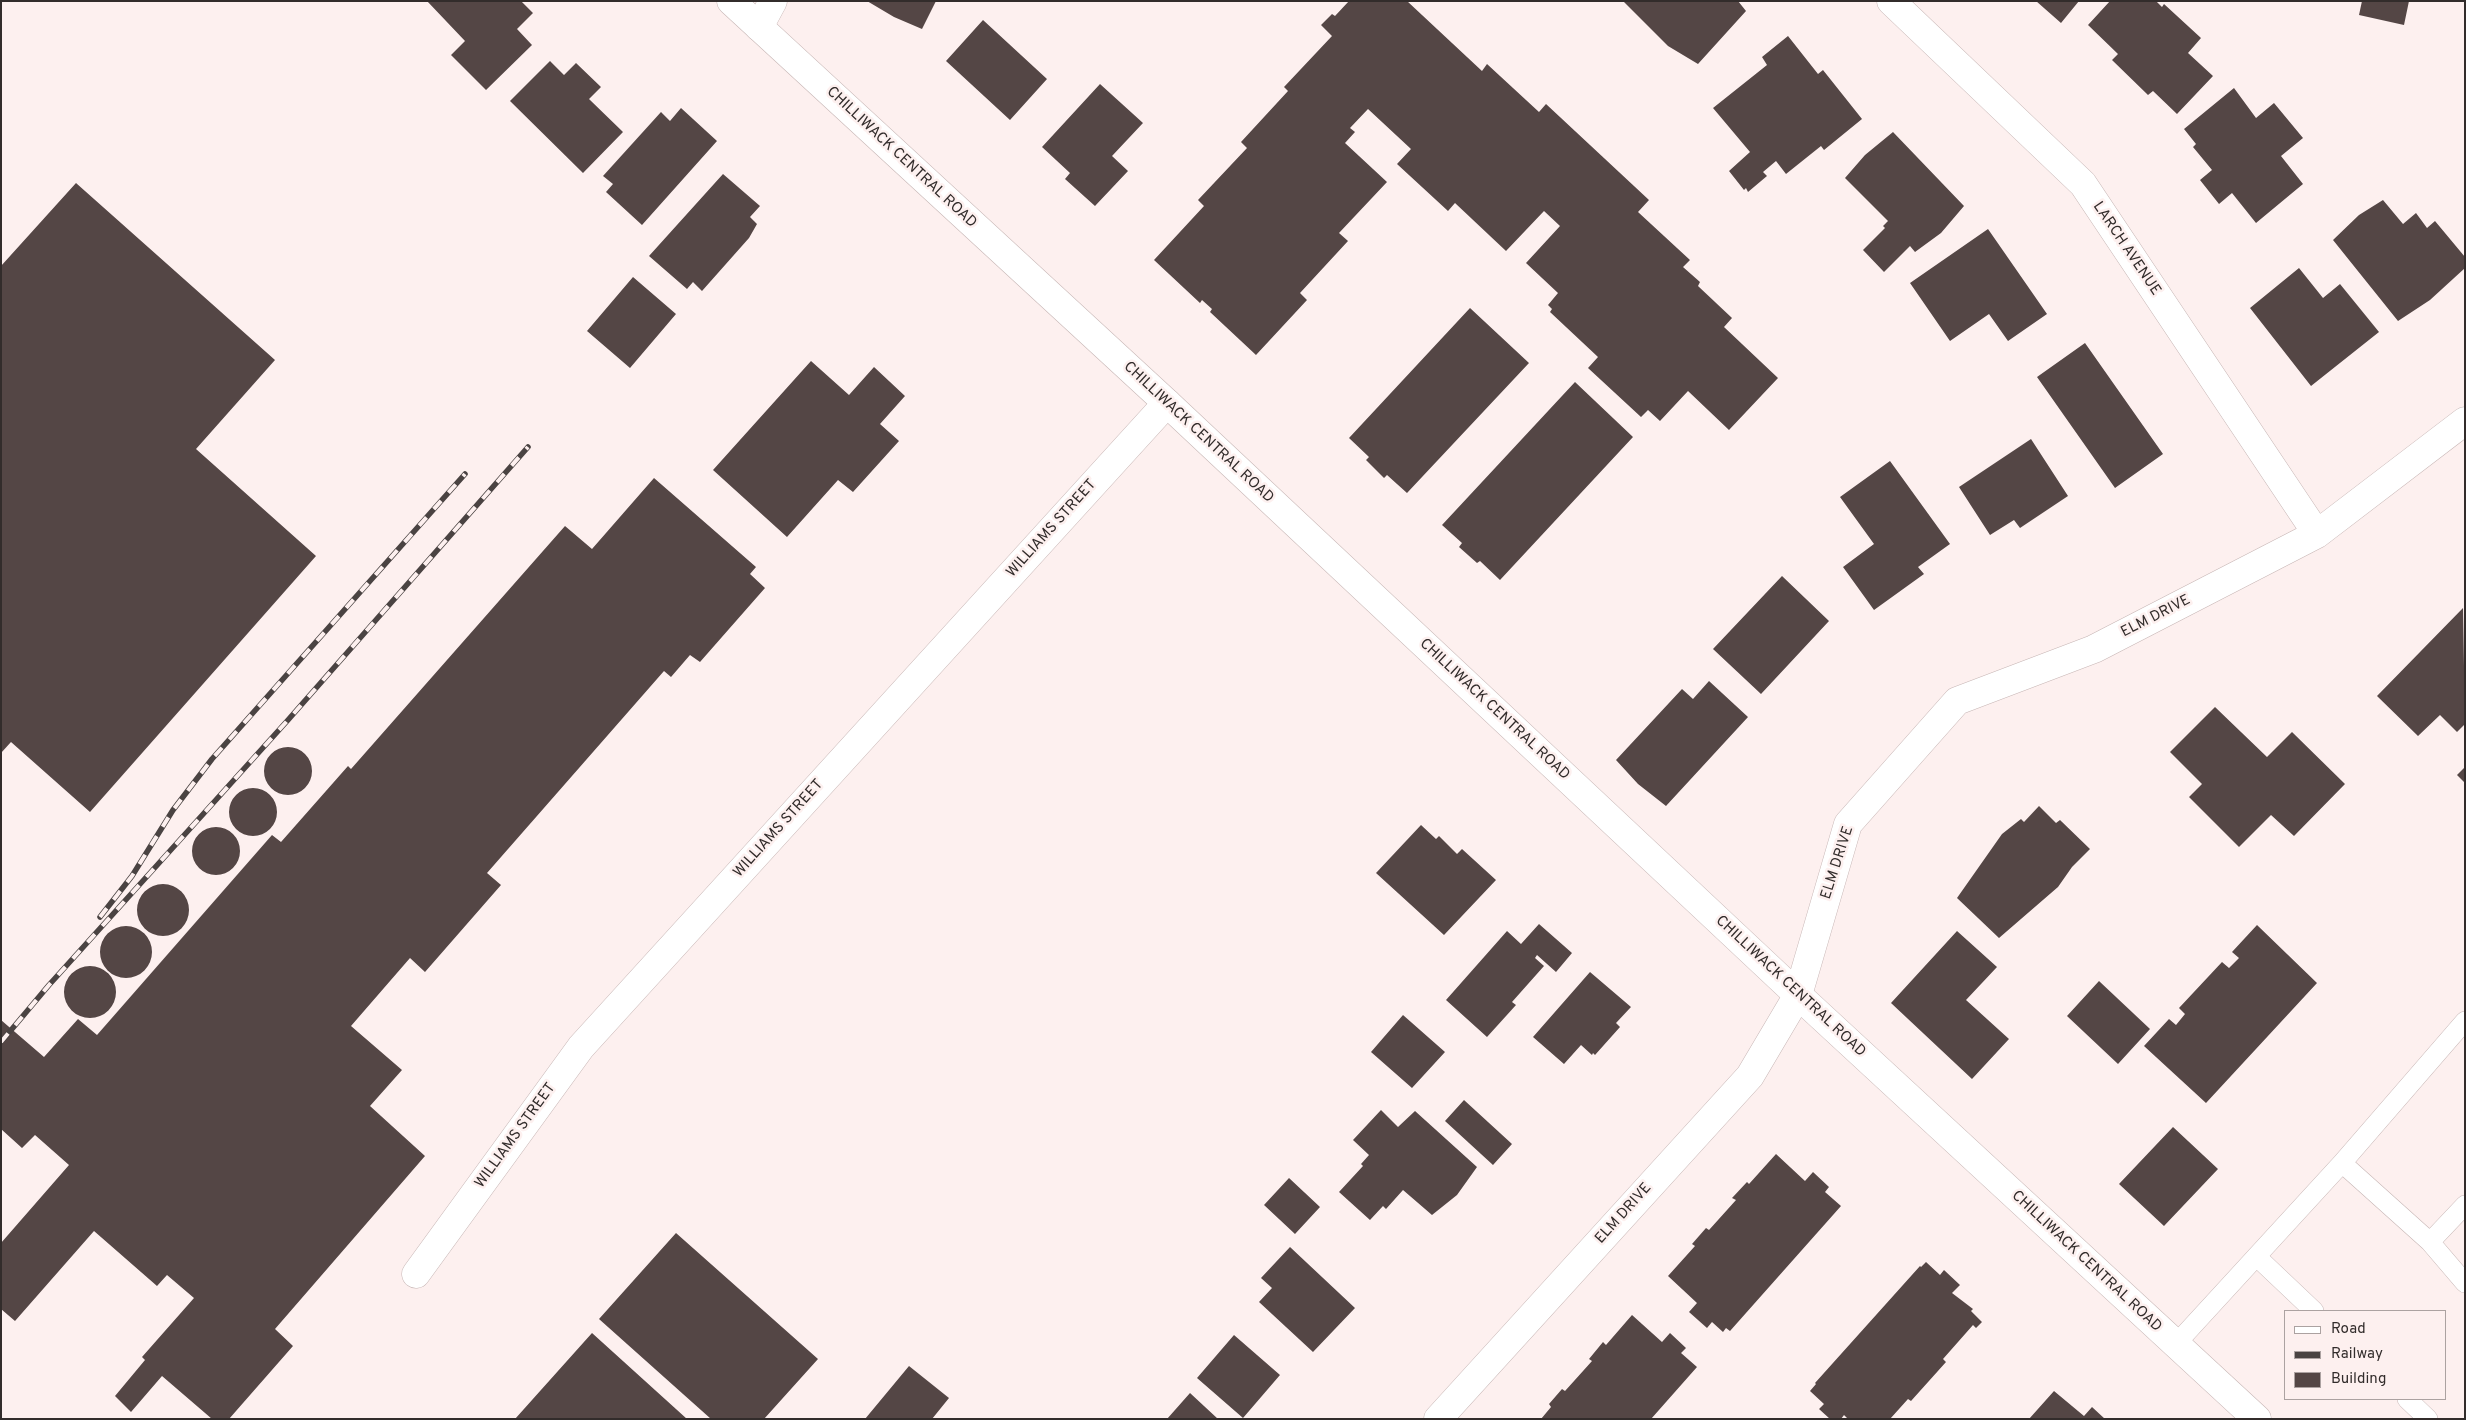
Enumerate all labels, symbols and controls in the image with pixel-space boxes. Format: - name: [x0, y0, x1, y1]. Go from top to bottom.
- street label: CHILLIWACK CENTRAL ROAD: [822, 84, 980, 232]
- street label: LARCH AVENUE: [2088, 199, 2164, 299]
- street label: CHILLIWACK CENTRAL ROAD: [1119, 359, 1277, 507]
- street label: WILLIAMS STREET: [1003, 476, 1101, 582]
- street label: ELM DRIVE: [2118, 592, 2194, 642]
- street label: CHILLIWACK CENTRAL ROAD: [1415, 636, 1573, 784]
- street label: WILLIAMS STREET: [730, 776, 828, 882]
- street label: ELM DRIVE: [1818, 824, 1858, 902]
- street label: CHILLIWACK CENTRAL ROAD: [1711, 913, 1869, 1061]
- street label: WILLIAMS STREET: [472, 1080, 560, 1192]
- street label: ELM DRIVE: [1592, 1180, 1656, 1248]
- street label: CHILLIWACK CENTRAL ROAD: [2007, 1188, 2165, 1336]
- legend: [2284, 1310, 2446, 1400]
- text: Road: [2331, 1320, 2366, 1339]
- text: Railway: [2331, 1345, 2383, 1364]
- text: Building: [2331, 1370, 2386, 1389]

